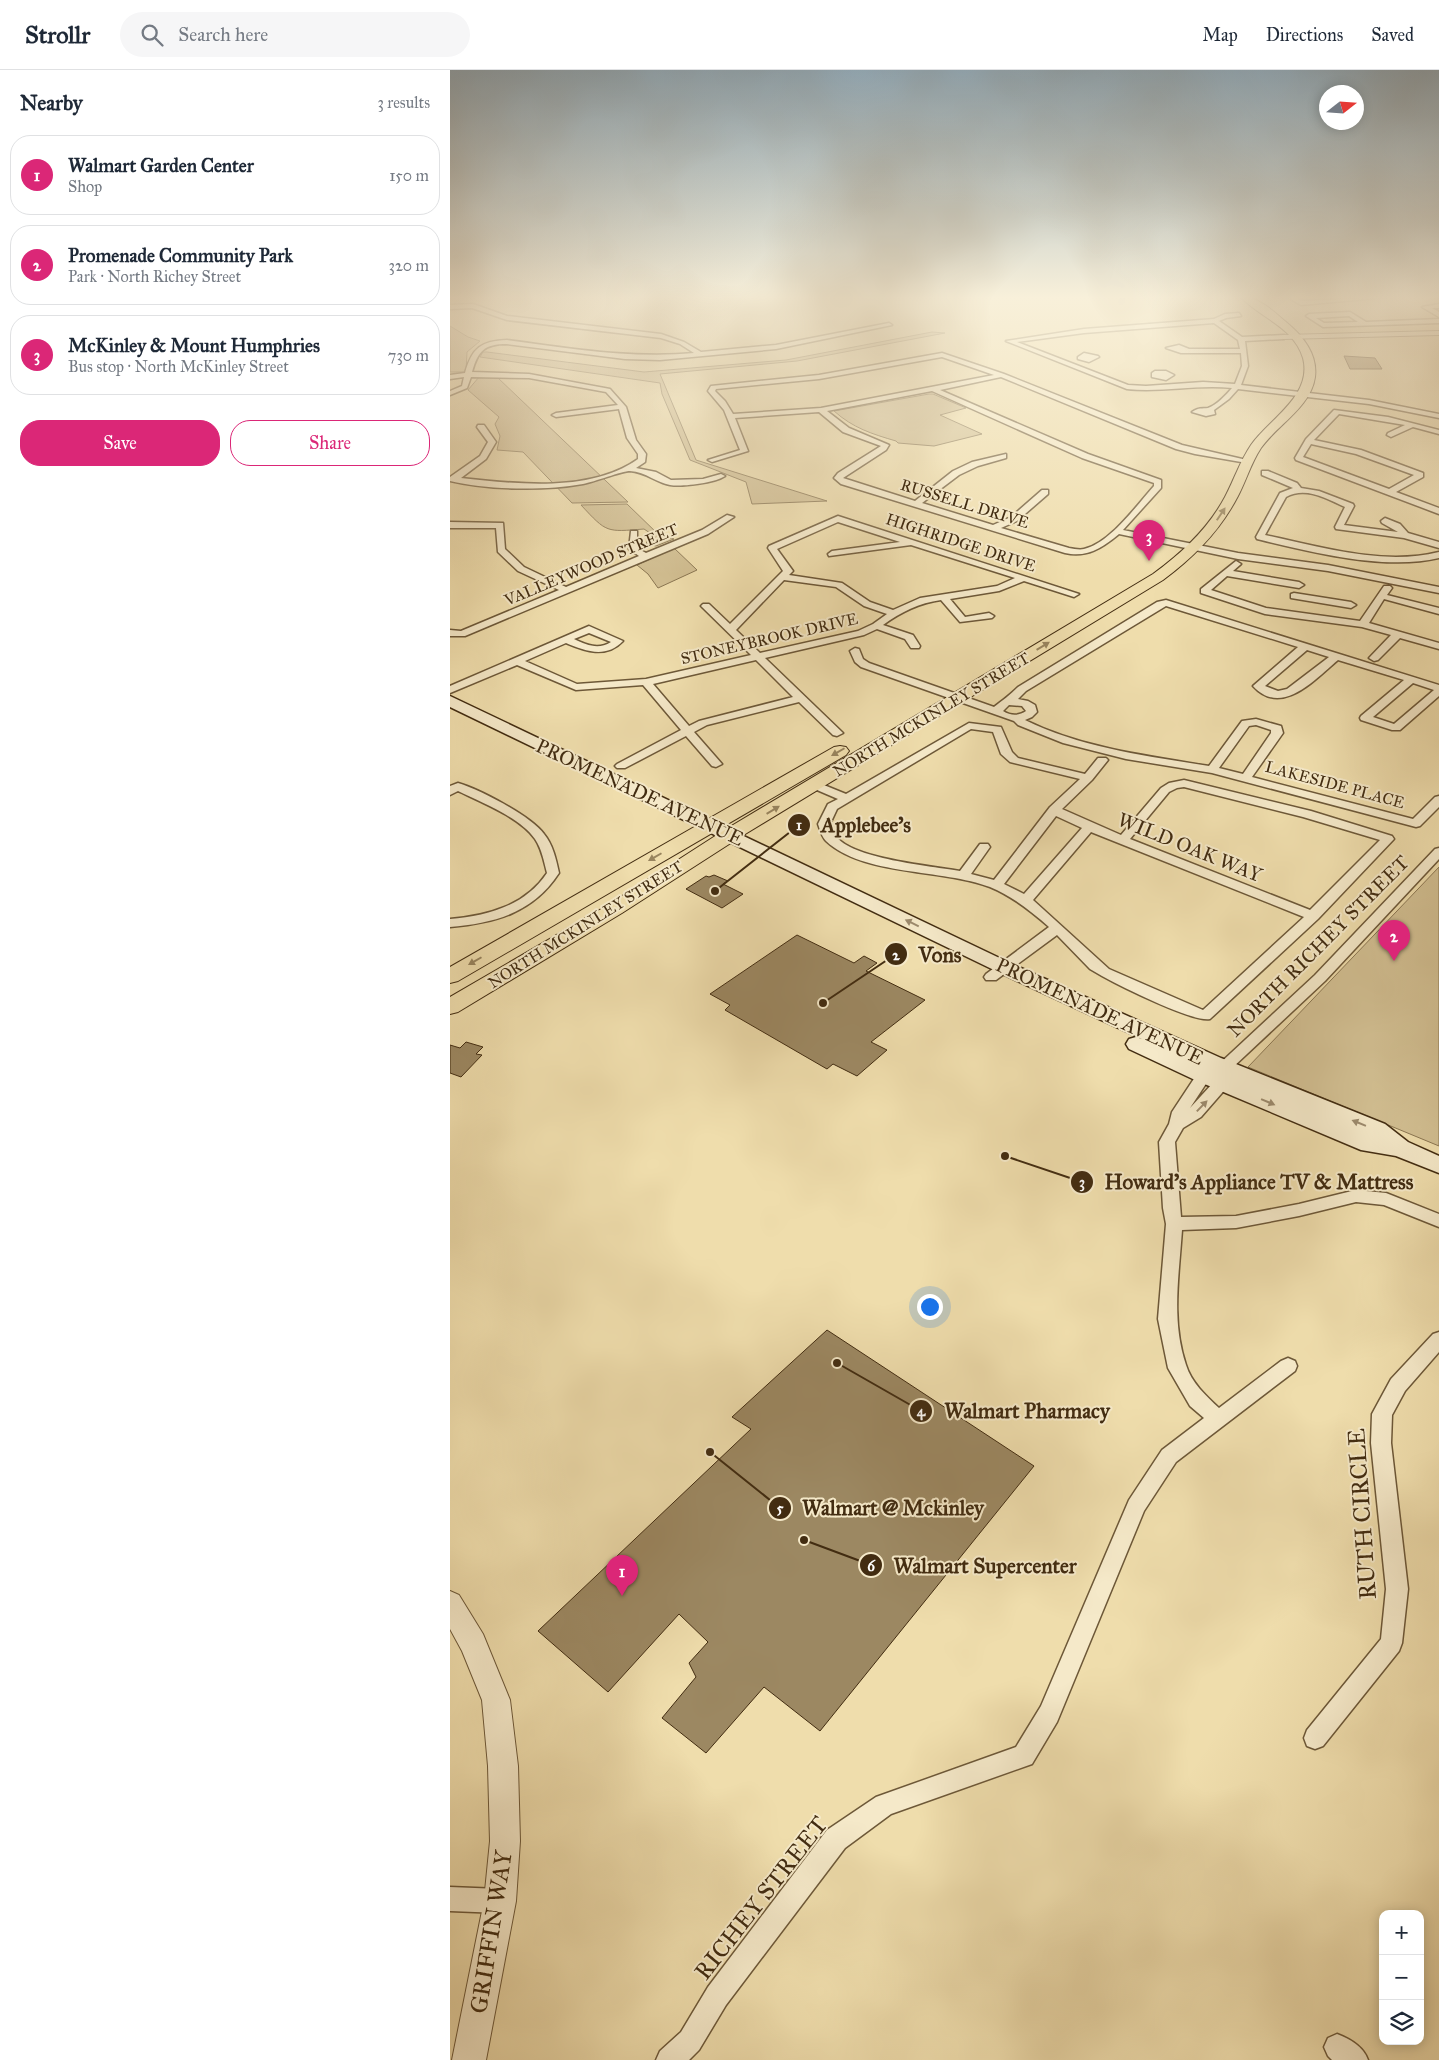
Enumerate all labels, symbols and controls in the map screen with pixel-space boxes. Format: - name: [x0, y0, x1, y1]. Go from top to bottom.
- search box: [120, 12, 470, 57]
- text: Strollr: [25, 20, 90, 50]
- icon: search: [138, 21, 166, 49]
- text: Search here: [178, 23, 268, 46]
- text: Map: [1202, 24, 1238, 46]
- text: Directions: [1266, 24, 1343, 46]
- text: Saved: [1371, 24, 1414, 46]
- north arrow: [1319, 85, 1364, 130]
- text: Nearby: [20, 90, 83, 116]
- text: 3 results: [377, 93, 430, 112]
- text: Walmart Garden Center: [68, 154, 254, 177]
- text: 1: [34, 166, 40, 185]
- text: 150 m: [389, 166, 429, 185]
- text: Shop: [68, 177, 102, 196]
- text: Promenade Community Park: [68, 244, 293, 267]
- text: 2: [33, 256, 41, 275]
- text: 320 m: [389, 256, 429, 275]
- text: Park · North Richey Street: [68, 267, 241, 286]
- text: McKinley & Mount Humphries: [68, 334, 320, 357]
- text: 3: [34, 346, 40, 365]
- text: 730 m: [388, 346, 429, 365]
- text: Bus stop · North McKinley Street: [68, 357, 289, 376]
- button: Save: [20, 420, 220, 466]
- button: Share: [230, 420, 430, 466]
- street label: RUSSELL DRIVE: [898, 475, 1031, 532]
- one-way arrow: [1217, 508, 1226, 521]
- street label: HIGHRIDGE DRIVE: [883, 509, 1038, 576]
- street label: VALLEYWOOD STREET: [501, 519, 681, 610]
- pin: 3: [1133, 520, 1165, 561]
- street label: STONEYBROOK DRIVE: [679, 609, 859, 668]
- one-way arrow: [1037, 642, 1050, 651]
- street label: NORTH MCKINLEY STREET: [830, 648, 1033, 781]
- street label: PROMENADE AVENUE: [532, 733, 748, 851]
- one-way arrow: [830, 748, 845, 756]
- street label: LAKESIDE PLACE: [1263, 757, 1407, 812]
- one-way arrow: [766, 805, 779, 815]
- callout: Applebee's: [786, 807, 921, 843]
- street label: WILD OAK WAY: [1114, 807, 1267, 887]
- text: Applebee's: [819, 812, 911, 838]
- text: 1: [796, 816, 802, 834]
- street label: NORTH RICHEY STREET: [1222, 850, 1414, 1042]
- one-way arrow: [648, 852, 661, 861]
- street label: NORTH MCKINLEY STREET: [484, 857, 686, 992]
- one-way arrow: [905, 918, 919, 926]
- pin: 2: [1378, 920, 1410, 961]
- callout: Vons: [883, 936, 971, 972]
- text: Vons: [918, 942, 962, 968]
- text: 2: [892, 946, 900, 964]
- street label: PROMENADE AVENUE: [992, 952, 1208, 1070]
- one-way arrow: [469, 957, 482, 966]
- one-way arrow: [1261, 1098, 1276, 1106]
- one-way arrow: [1196, 1100, 1208, 1112]
- one-way arrow: [1352, 1118, 1366, 1126]
- callout: Howard's Appliance TV & Mattress: [1070, 1164, 1423, 1200]
- text: Howard's Appliance TV & Mattress: [1105, 1169, 1414, 1195]
- text: 3: [1079, 1173, 1085, 1192]
- your location: [917, 1294, 943, 1320]
- callout: Walmart Pharmacy: [909, 1393, 1119, 1429]
- text: Walmart Pharmacy: [944, 1398, 1111, 1424]
- text: 4: [917, 1402, 926, 1421]
- street label: RUTH CIRCLE: [1341, 1427, 1383, 1601]
- callout: Walmart @ Mckinley: [767, 1490, 994, 1526]
- text: Walmart @ Mckinley: [802, 1495, 985, 1521]
- text: 5: [777, 1499, 784, 1517]
- callout: Walmart Supercenter: [858, 1547, 1086, 1583]
- text: Walmart Supercenter: [893, 1553, 1078, 1579]
- pin: 1: [606, 1555, 638, 1596]
- text: 6: [867, 1557, 876, 1575]
- street label: RICHEY STREET: [688, 1810, 834, 1986]
- street label: GRIFFIN WAY: [463, 1848, 519, 2016]
- map controls: [1379, 1910, 1424, 2045]
- button: +: [1379, 1910, 1424, 1955]
- button: −: [1379, 1955, 1424, 2000]
- button: layers: [1379, 2000, 1424, 2045]

